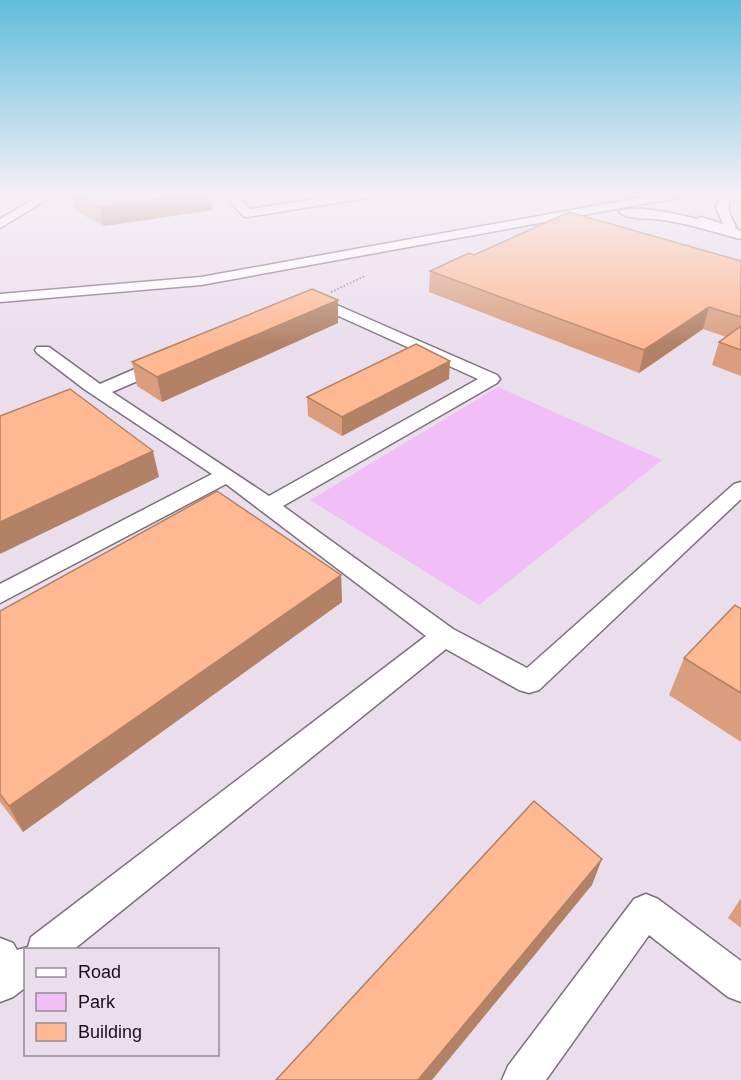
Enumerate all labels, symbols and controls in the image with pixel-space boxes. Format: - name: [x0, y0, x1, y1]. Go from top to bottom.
- legend: [24, 948, 219, 1056]
- text: Road: [78, 962, 121, 982]
- text: Park: [78, 992, 116, 1012]
- text: Building: [78, 1022, 142, 1042]

